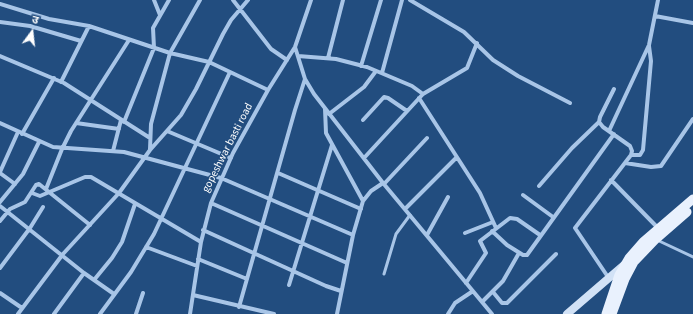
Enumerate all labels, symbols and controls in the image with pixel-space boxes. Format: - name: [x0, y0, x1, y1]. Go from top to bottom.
- north arrow: [12, 12, 52, 52]
- text: उ: [30, 12, 40, 28]
- street label: gopeshwar basti road: [200, 101, 256, 195]

